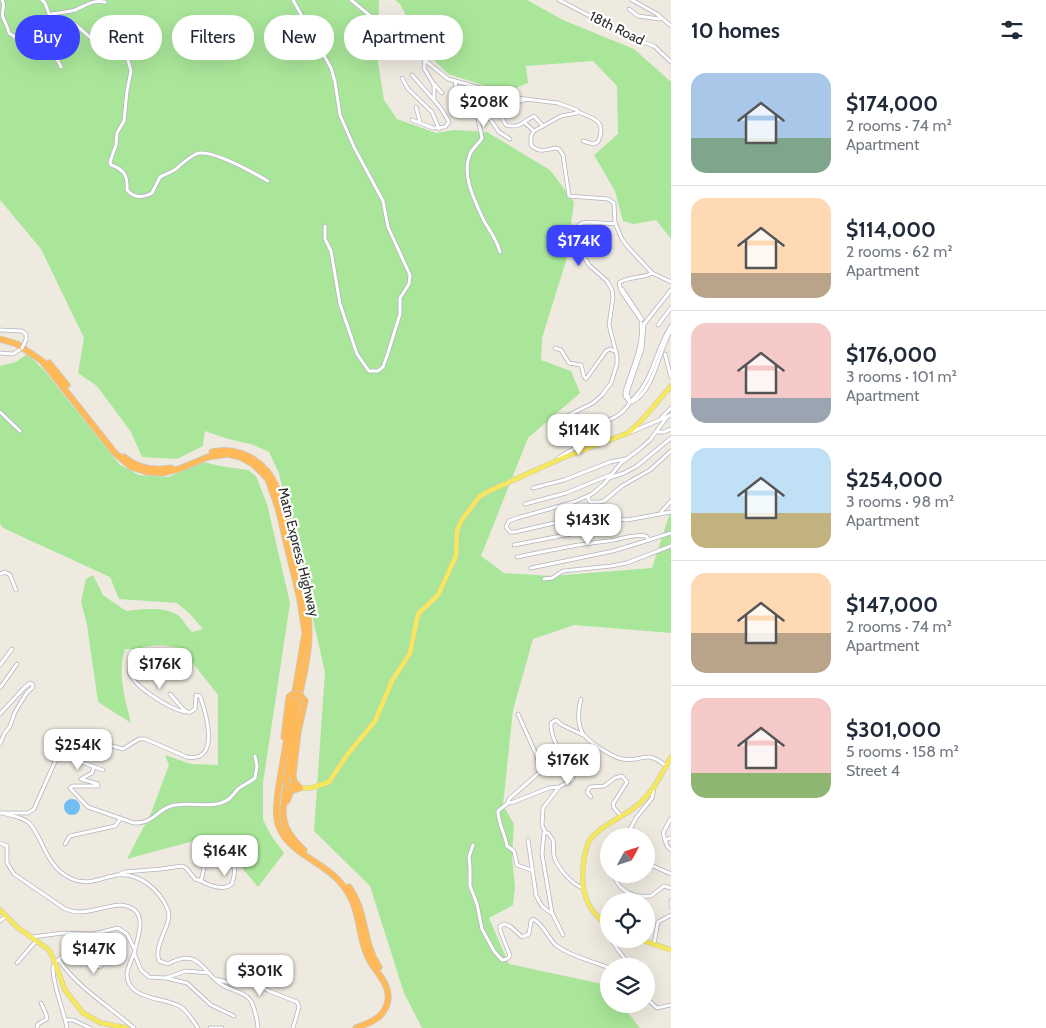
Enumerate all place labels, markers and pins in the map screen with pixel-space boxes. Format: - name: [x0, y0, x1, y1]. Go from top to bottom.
- pin: $208K: [449, 86, 519, 128]
- pin: $174K: [544, 224, 614, 267]
- pin: $114K: [544, 414, 614, 456]
- pin: $143K: [553, 504, 623, 546]
- pin: $176K: [125, 648, 195, 690]
- pin: $254K: [43, 728, 113, 771]
- pin: $176K: [533, 744, 603, 786]
- pin: $164K: [190, 834, 260, 877]
- pin: $147K: [59, 932, 129, 975]
- pin: $301K: [225, 954, 295, 997]

